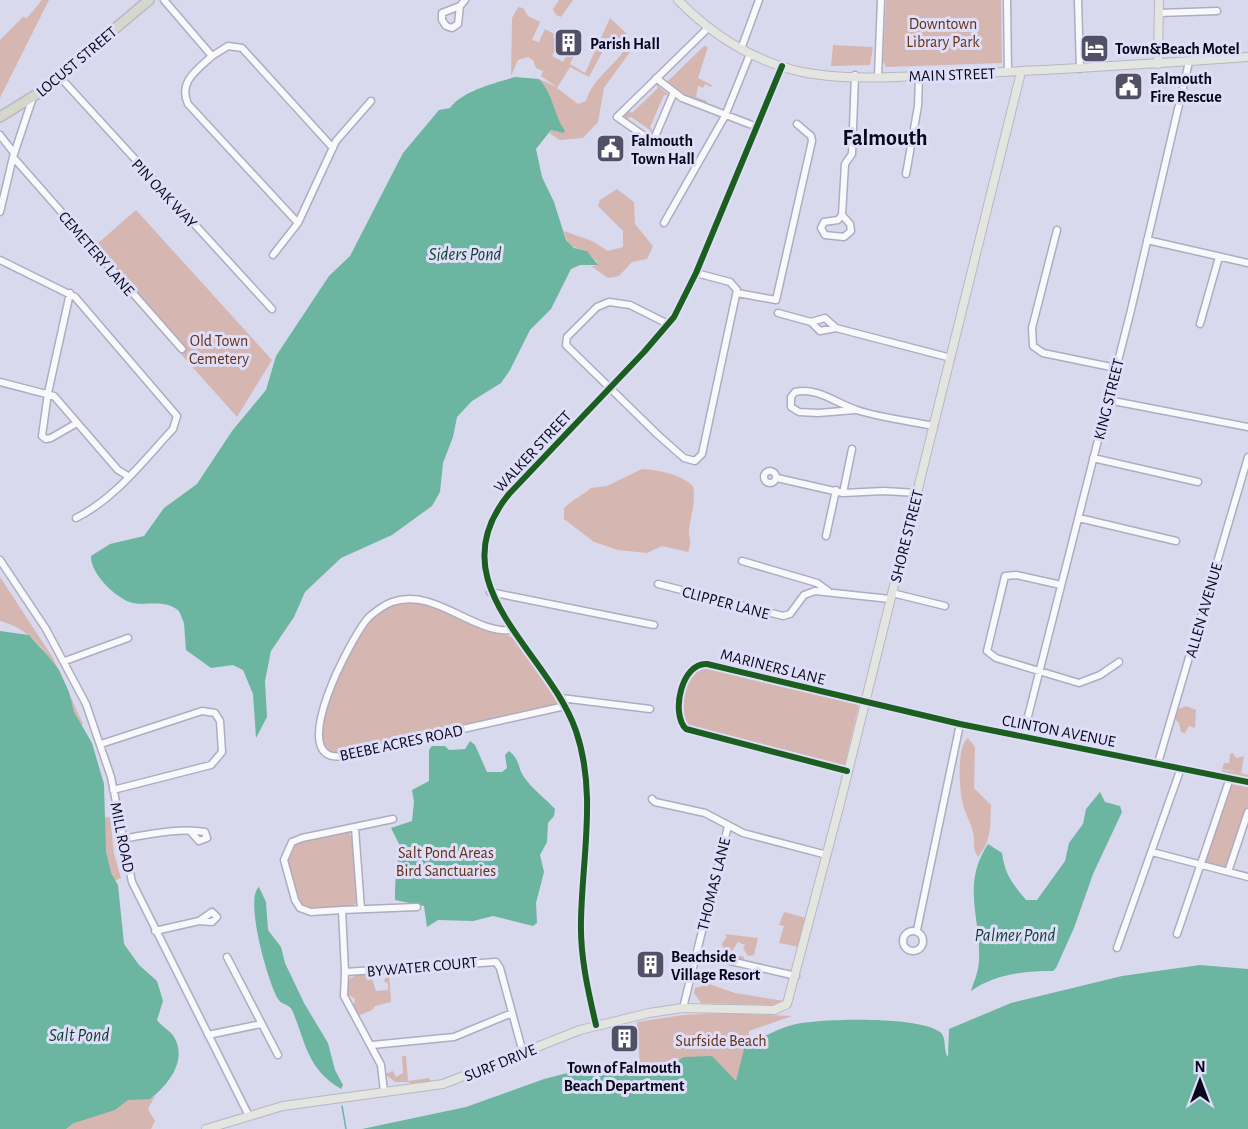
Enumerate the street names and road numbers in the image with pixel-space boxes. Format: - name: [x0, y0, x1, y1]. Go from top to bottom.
- street label: LOCUST STREET: [33, 24, 120, 100]
- street label: MAIN STREET: [908, 65, 996, 85]
- street label: PIN OAK WAY: [129, 156, 200, 232]
- street label: CEMETERY LANE: [55, 208, 137, 299]
- street label: KING STREET: [1091, 357, 1127, 442]
- street label: WALKER STREET: [491, 408, 575, 496]
- street label: SHORE STREET: [888, 488, 926, 584]
- street label: ALLEN AVENUE: [1183, 561, 1225, 660]
- street label: CLIPPER LANE: [680, 584, 771, 622]
- street label: MARINERS LANE: [719, 646, 827, 688]
- street label: CLINTON AVENUE: [1001, 712, 1117, 750]
- street label: BEEBE ACRES ROAD: [338, 722, 464, 764]
- street label: MILL ROAD: [107, 801, 137, 874]
- street label: THOMAS LANE: [695, 836, 733, 932]
- street label: BYWATER COURT: [366, 954, 478, 980]
- street label: SURF DRIVE: [462, 1041, 539, 1085]

